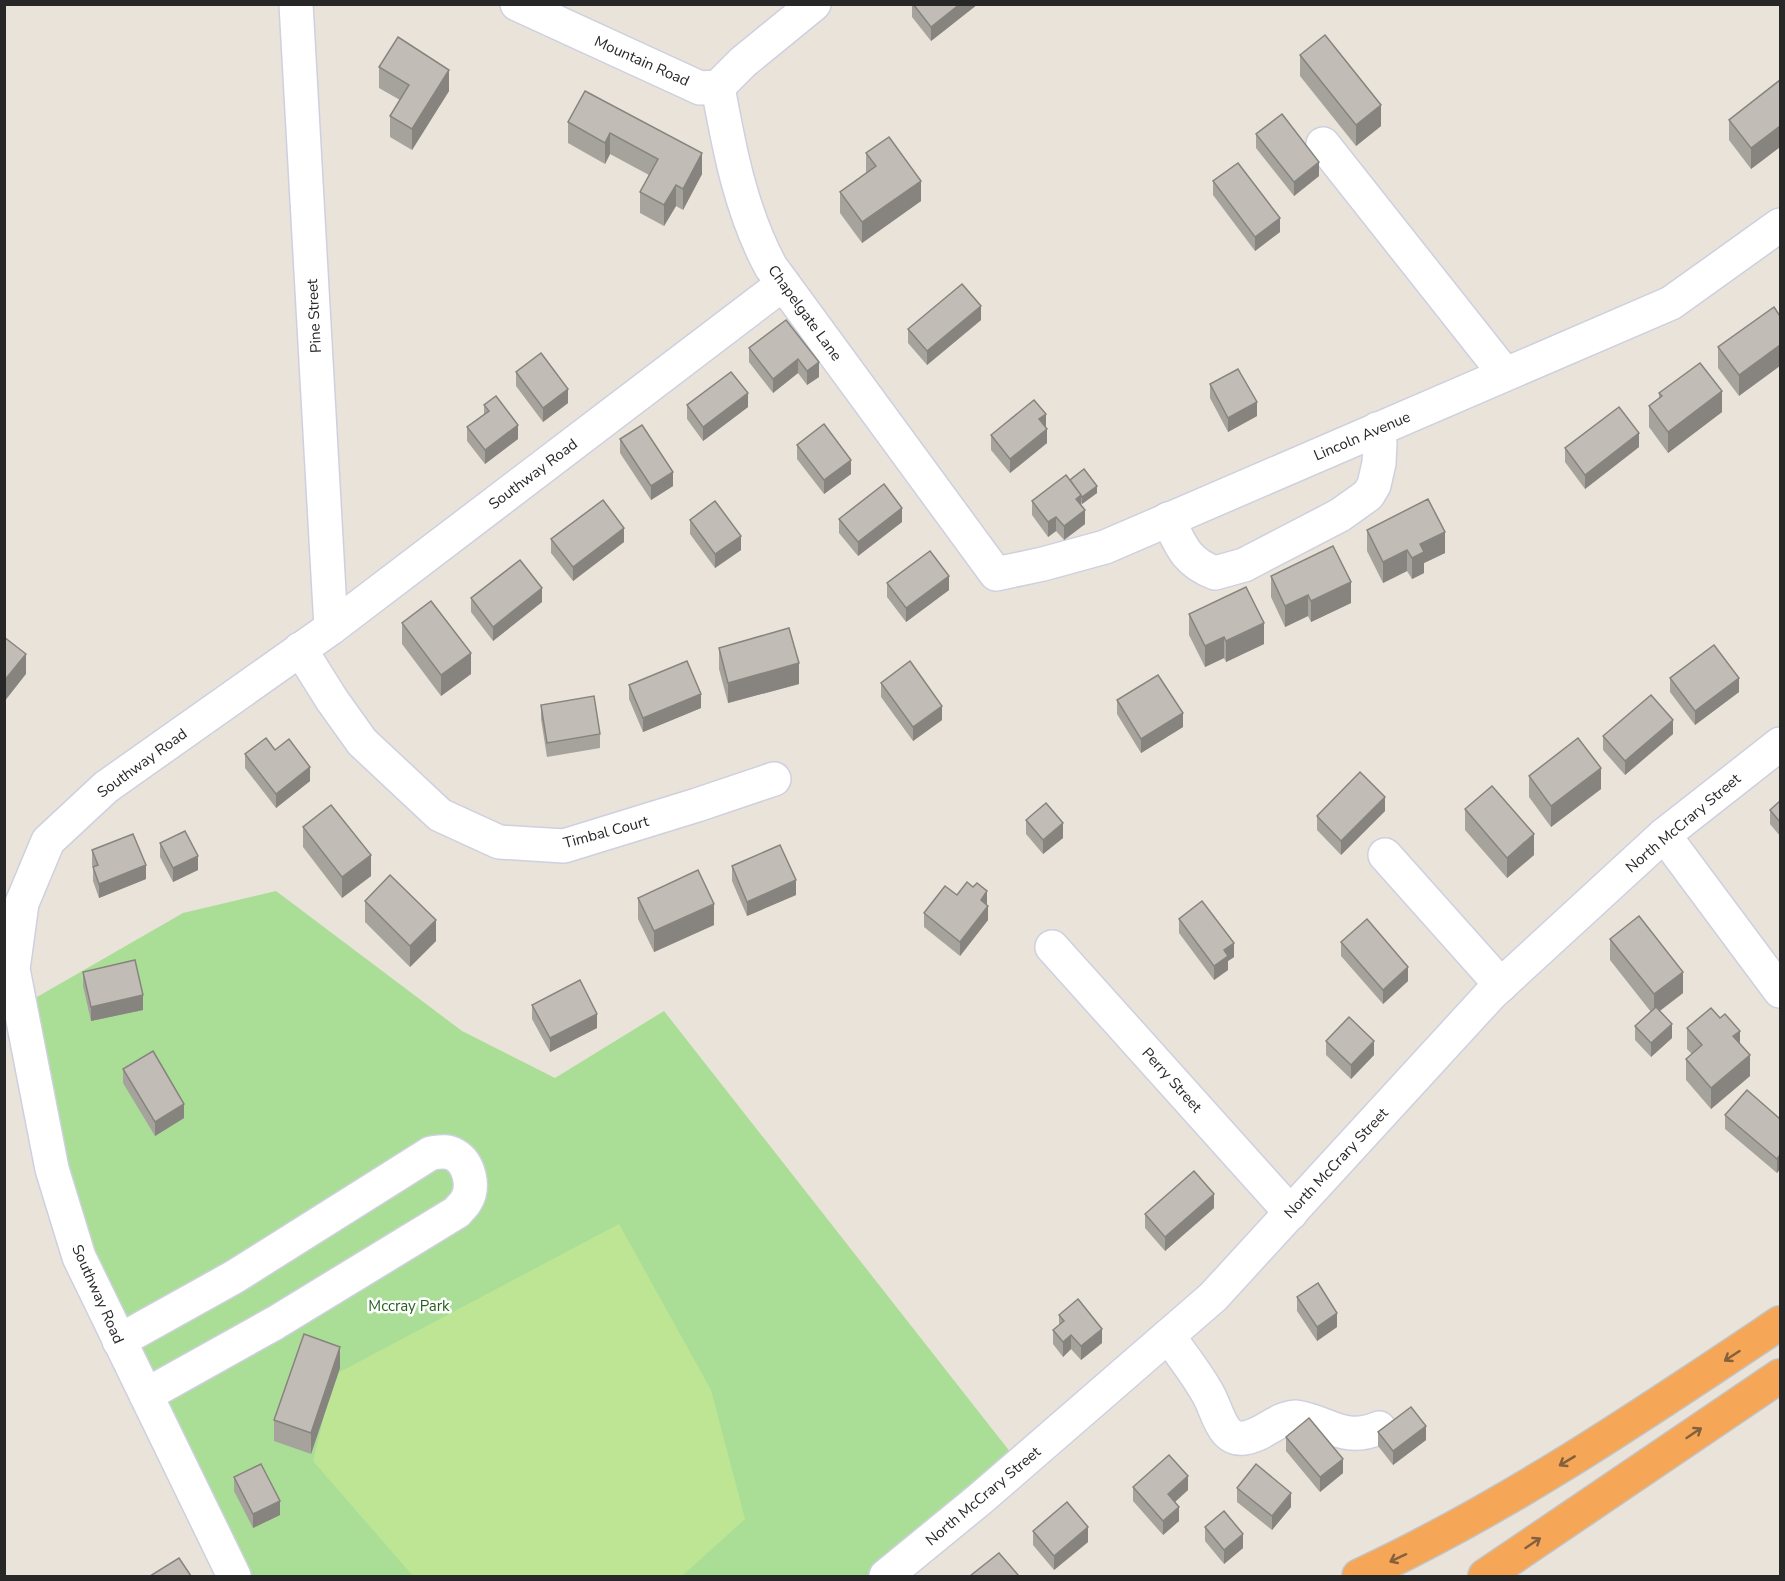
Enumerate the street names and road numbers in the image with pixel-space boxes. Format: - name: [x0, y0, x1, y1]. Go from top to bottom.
- street label: Mountain Road: [591, 31, 693, 91]
- street label: Chapelgate Lane: [763, 261, 847, 365]
- street label: Pine Street: [302, 278, 326, 354]
- street label: Lincoln Avenue: [1311, 407, 1413, 465]
- street label: Southway Road: [484, 434, 582, 514]
- street label: Southway Road: [93, 724, 191, 802]
- street label: North McCrary Street: [1621, 768, 1745, 877]
- street label: Timbal Court: [561, 811, 652, 853]
- street label: Perry Street: [1138, 1043, 1207, 1117]
- street label: North McCrary Street: [1279, 1103, 1393, 1223]
- street label: Southway Road: [67, 1241, 129, 1347]
- street label: North McCrary Street: [921, 1441, 1045, 1550]

